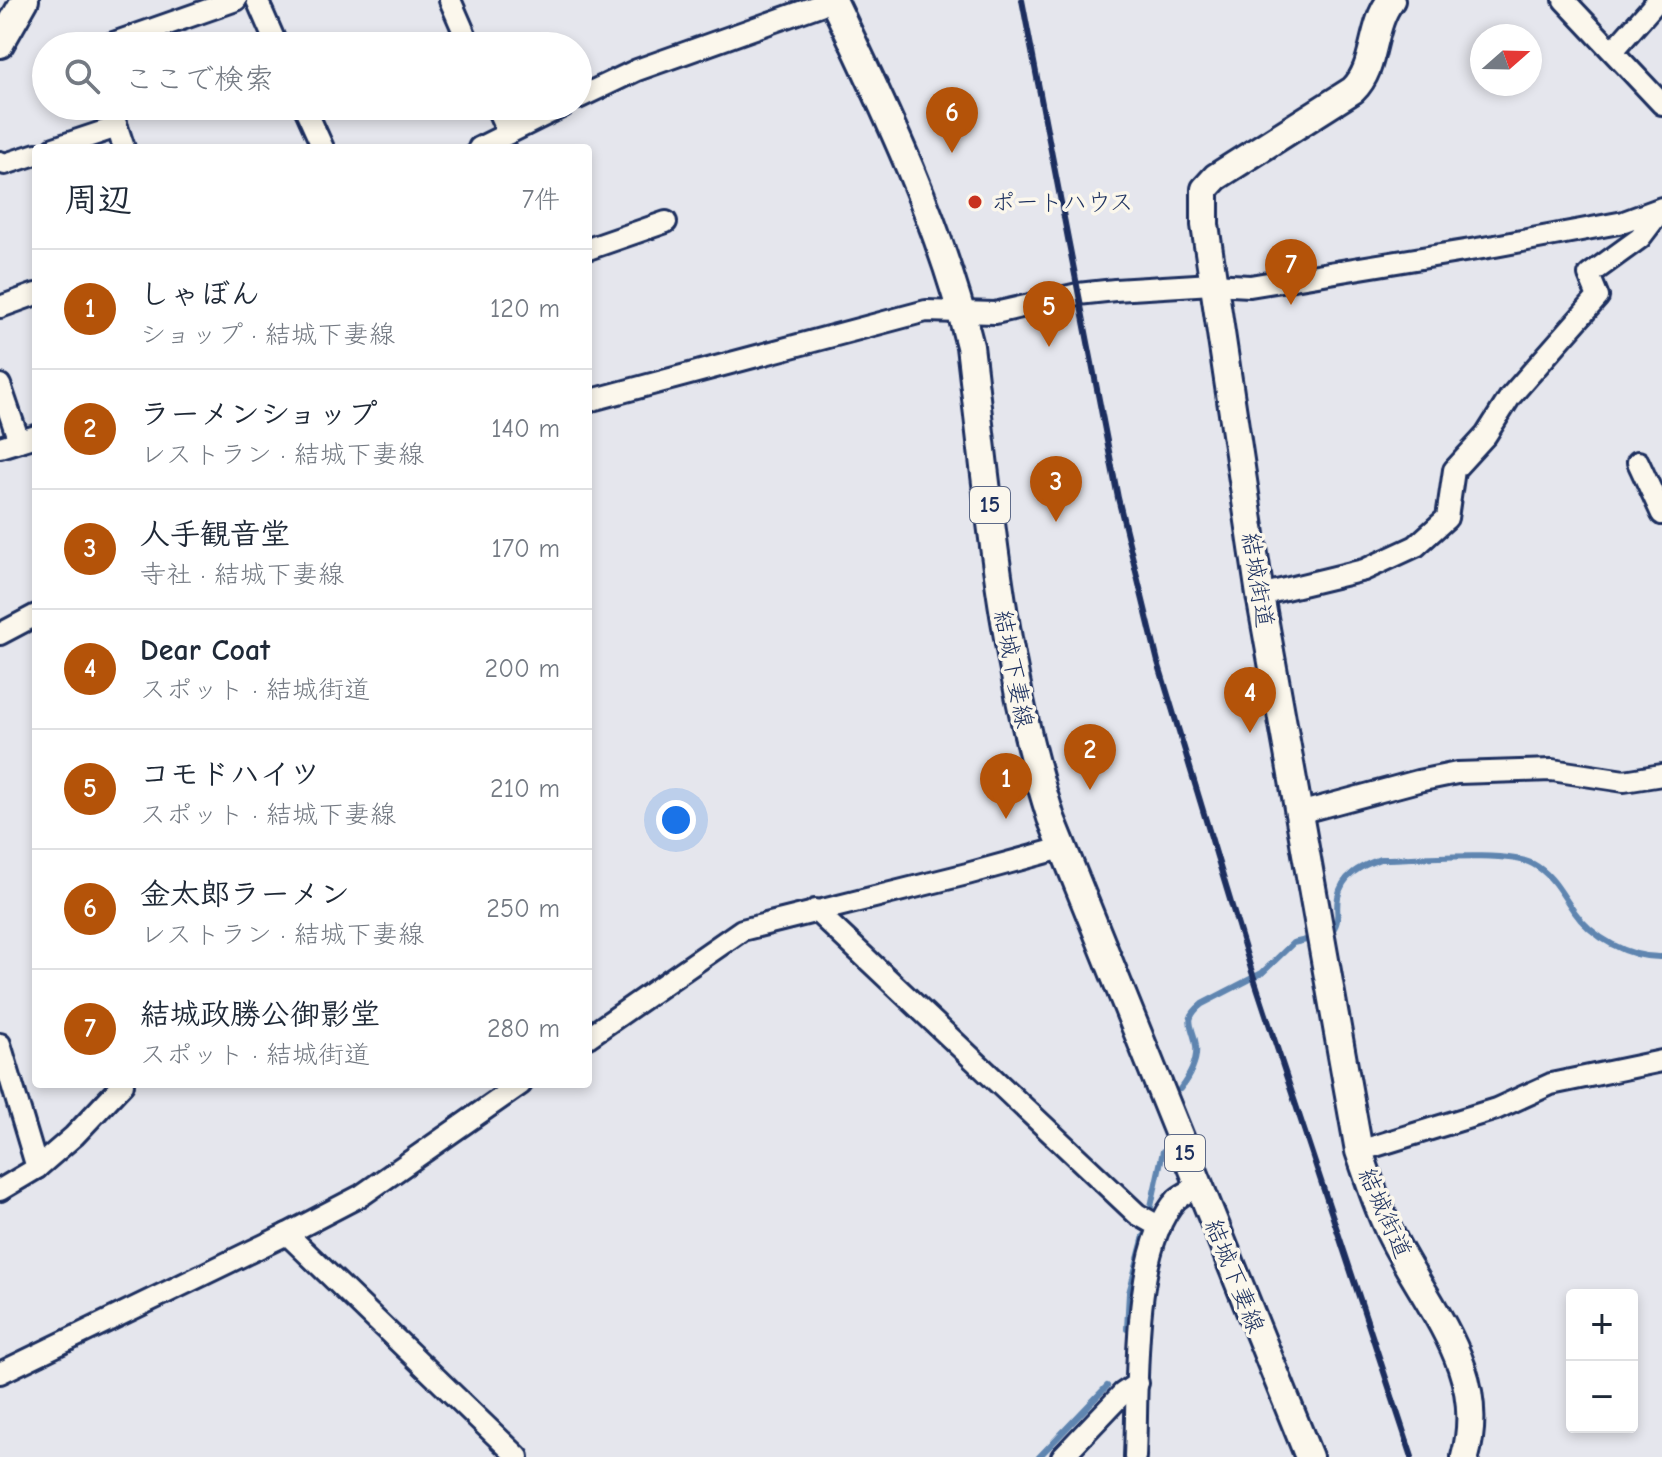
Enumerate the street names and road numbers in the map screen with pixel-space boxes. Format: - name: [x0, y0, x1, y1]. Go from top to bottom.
- road number: 15: [970, 487, 1010, 523]
- street label: 結城街道: [1237, 530, 1279, 630]
- street label: 結城下妻線: [989, 607, 1039, 731]
- road number: 15: [1165, 1135, 1205, 1171]
- street label: 結城街道: [1353, 1163, 1417, 1263]
- street label: 結城下妻線: [1200, 1215, 1270, 1337]

